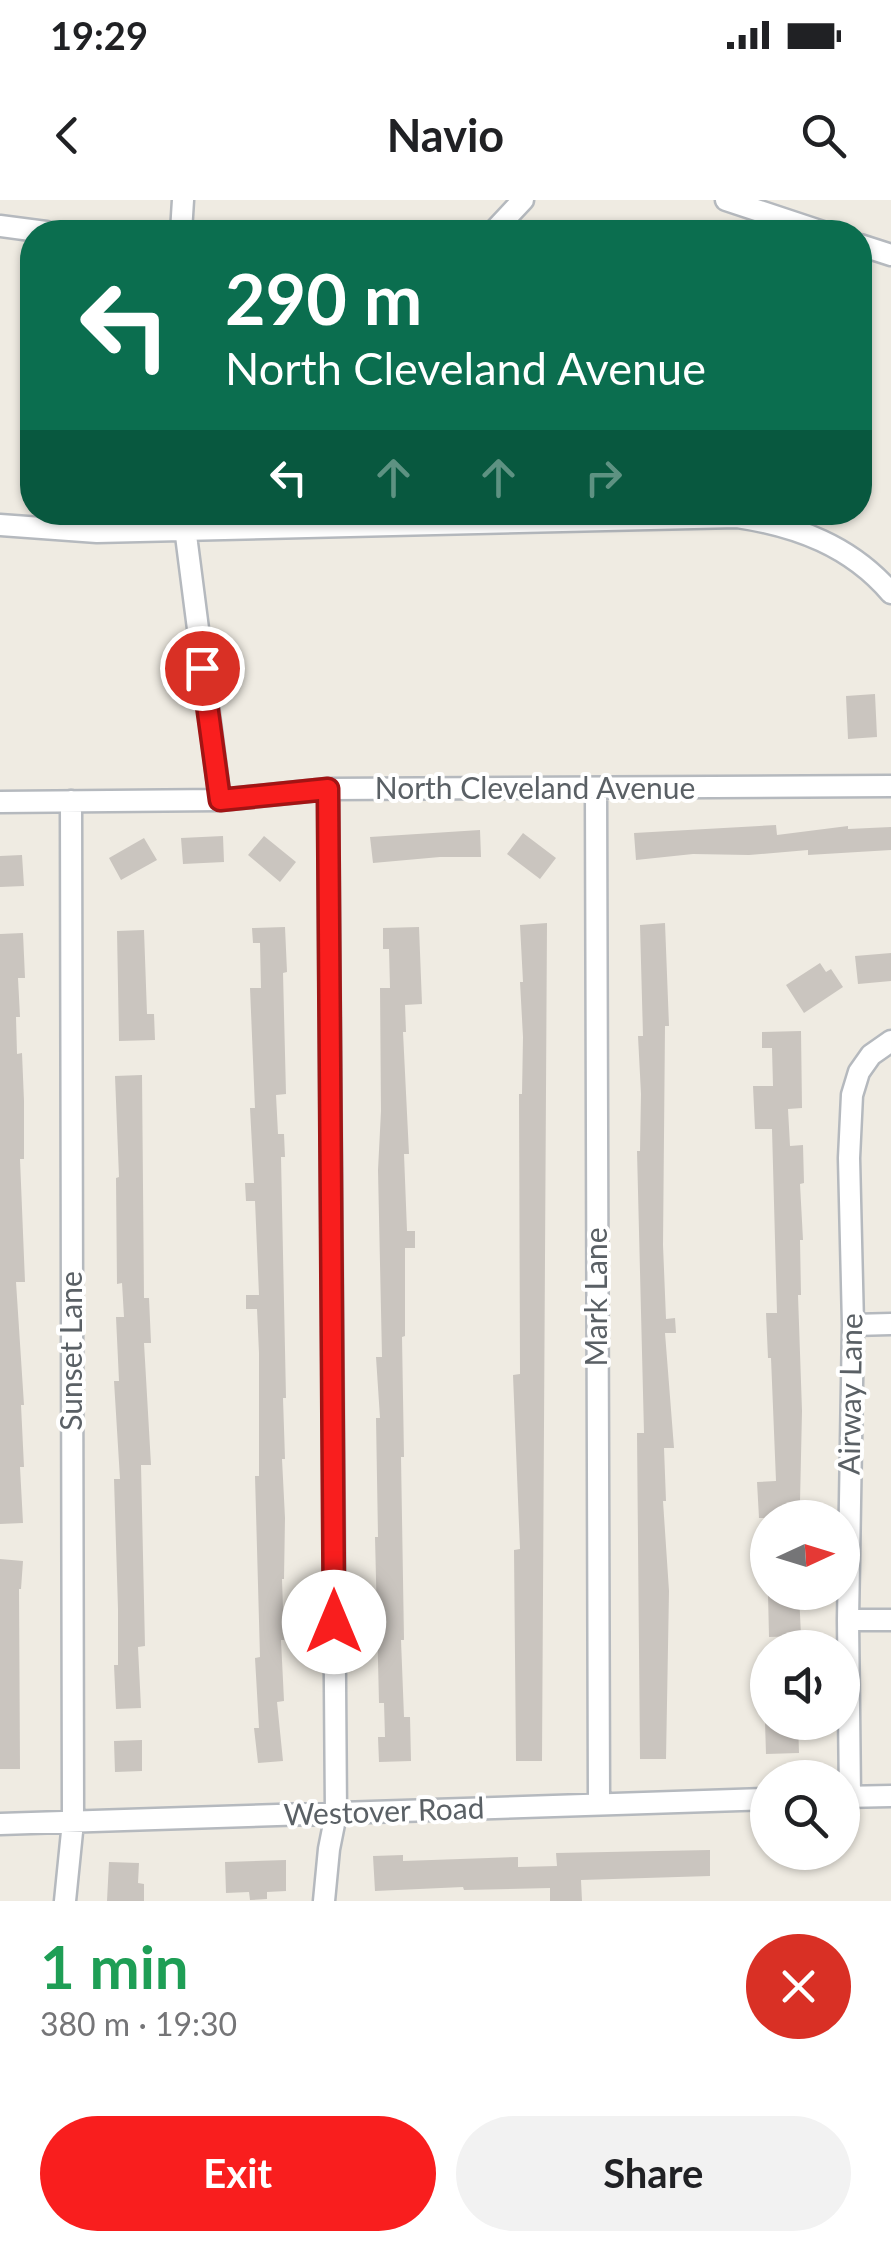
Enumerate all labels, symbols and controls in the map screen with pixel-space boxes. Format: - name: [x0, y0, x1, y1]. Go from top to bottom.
- text: 19:29: [50, 12, 148, 58]
- icon: back: [40, 108, 95, 163]
- text: Navio: [387, 108, 504, 162]
- icon: search: [796, 108, 851, 163]
- text: 290 m: [225, 256, 422, 340]
- icon: left: [60, 260, 190, 390]
- text: North Cleveland Avenue: [225, 341, 706, 395]
- icon: left: [261, 450, 316, 505]
- icon: ahead: [366, 450, 421, 505]
- icon: ahead: [471, 450, 526, 505]
- icon: right: [576, 450, 631, 505]
- pin: [160, 626, 245, 711]
- icon: arrive: [175, 641, 230, 696]
- street label: North Cleveland Avenue: [375, 769, 695, 805]
- street label: Mark Lane: [577, 1227, 613, 1367]
- street label: Sunset Lane: [52, 1271, 88, 1431]
- street label: Airway Lane: [830, 1313, 868, 1475]
- north arrow: [750, 1500, 860, 1610]
- map controls: [750, 1500, 860, 1870]
- position arrow: [282, 1570, 386, 1674]
- button: sound: [750, 1630, 860, 1740]
- button: search: [750, 1760, 860, 1870]
- street label: Westover Road: [283, 1789, 485, 1831]
- text: 1 min: [40, 1930, 189, 2002]
- button: close: [746, 1934, 851, 2039]
- text: 380 m · 19:30: [40, 2004, 237, 2043]
- button: Exit: [40, 2116, 436, 2231]
- button: Share: [456, 2116, 851, 2231]

